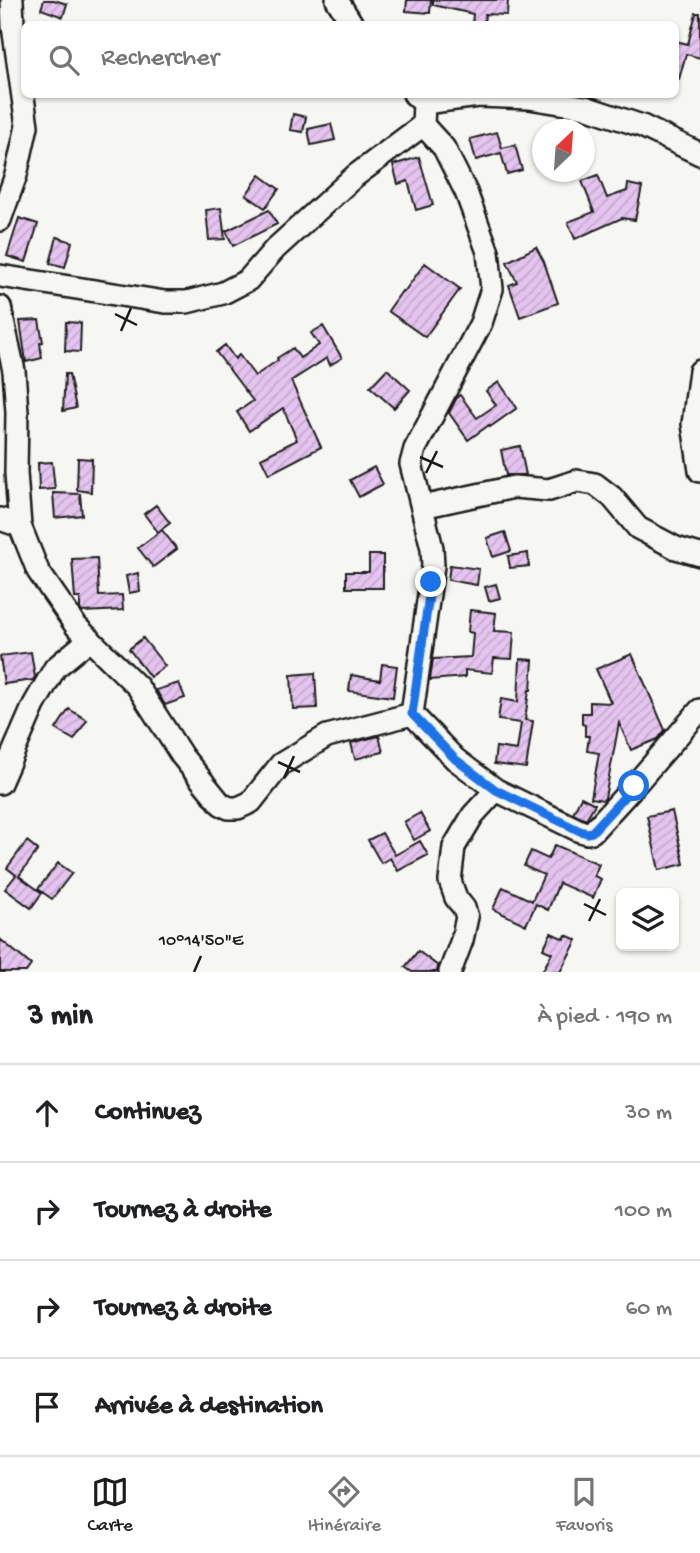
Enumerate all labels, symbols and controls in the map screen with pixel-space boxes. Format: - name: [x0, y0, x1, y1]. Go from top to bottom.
- search box: [21, 21, 679, 98]
- icon: search: [45, 41, 83, 79]
- text: Rechercher: [101, 44, 219, 75]
- north arrow: [532, 119, 595, 182]
- route end: [415, 566, 446, 597]
- route start: [618, 770, 649, 801]
- map controls: [616, 888, 679, 951]
- button: layers: [616, 888, 679, 951]
- text: 10°14'50"E: [158, 931, 244, 952]
- text: 3 min: [28, 1000, 93, 1035]
- text: À pied · 190 m: [538, 1004, 672, 1031]
- icon: ahead: [28, 1094, 66, 1132]
- text: Continuez: [95, 1098, 201, 1129]
- text: 30 m: [625, 1100, 672, 1127]
- icon: right: [28, 1192, 66, 1230]
- text: Tournez à droite: [95, 1196, 272, 1227]
- text: 100 m: [615, 1198, 672, 1225]
- icon: right: [28, 1290, 66, 1328]
- text: Tournez à droite: [95, 1294, 272, 1325]
- text: 60 m: [626, 1296, 672, 1323]
- icon: arrive: [28, 1388, 66, 1426]
- text: Arrivée à destination: [95, 1392, 323, 1423]
- tab: Carte: [88, 1473, 133, 1538]
- tab: Itinéraire: [308, 1473, 381, 1538]
- tab: Favoris: [556, 1473, 612, 1538]

